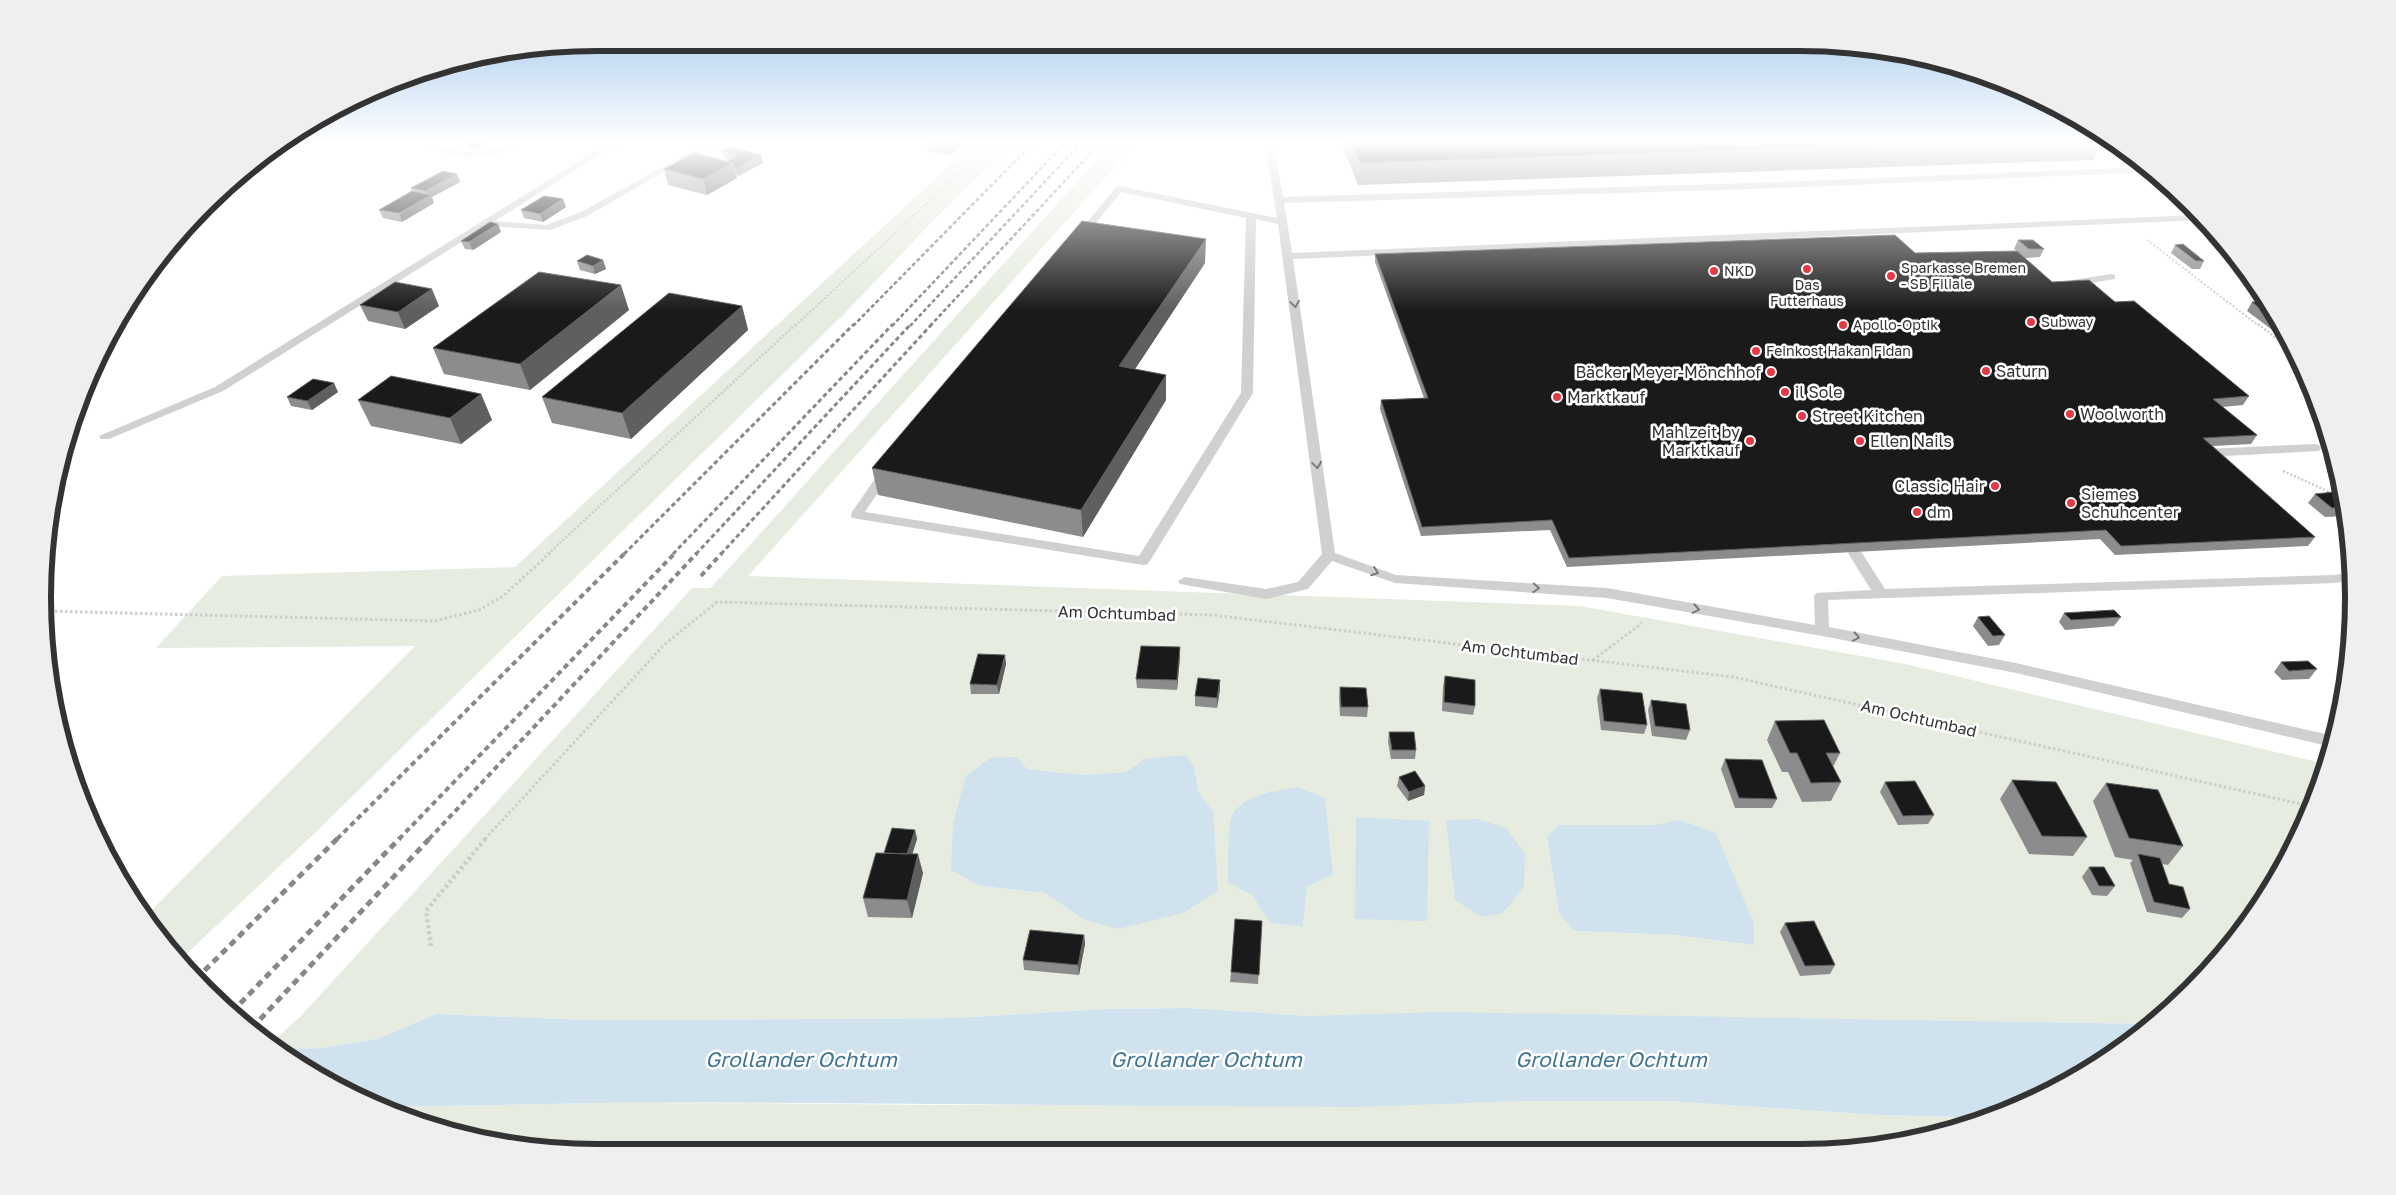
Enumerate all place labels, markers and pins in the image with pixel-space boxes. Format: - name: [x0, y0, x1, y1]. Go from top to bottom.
- place label: Sparkasse Bremen - SB Filiale: [1901, 259, 2026, 292]
- place label: NKD: [1724, 262, 1754, 279]
- marker: Das Futterhaus: [1801, 263, 1813, 275]
- marker: NKD: [1708, 265, 1720, 277]
- marker: Sparkasse Bremen - SB Filiale: [1885, 270, 1897, 282]
- place label: Das Futterhaus: [1770, 276, 1844, 309]
- place label: Subway: [2041, 313, 2094, 330]
- place label: Apollo-Optik: [1853, 316, 1938, 333]
- marker: Subway: [2025, 316, 2037, 328]
- marker: Apollo-Optik: [1837, 319, 1849, 331]
- place label: Feinkost Hakan Fidan: [1766, 342, 1911, 359]
- marker: Feinkost Hakan Fidan: [1750, 345, 1762, 357]
- place label: Saturn: [1996, 361, 2047, 381]
- place label: Bäcker Meyer-Mönchhof: [1575, 362, 1761, 382]
- marker: Saturn: [1980, 365, 1992, 377]
- marker: Bäcker Meyer-Mönchhof: [1765, 366, 1777, 378]
- place label: il Sole: [1795, 382, 1843, 402]
- marker: il Sole: [1779, 386, 1791, 398]
- place label: Marktkauf: [1567, 387, 1645, 407]
- marker: Marktkauf: [1551, 391, 1563, 403]
- place label: Woolworth: [2080, 404, 2164, 424]
- place label: Street Kitchen: [1812, 406, 1923, 426]
- marker: Woolworth: [2064, 408, 2076, 420]
- marker: Street Kitchen: [1796, 410, 1808, 422]
- place label: Mahlzeit by Marktkauf: [1651, 422, 1740, 460]
- place label: Ellen Nails: [1870, 431, 1952, 451]
- marker: Mahlzeit by Marktkauf: [1744, 435, 1756, 447]
- marker: Ellen Nails: [1854, 435, 1866, 447]
- place label: Classic Hair: [1894, 476, 1985, 496]
- marker: Classic Hair: [1989, 480, 2001, 492]
- place label: Siemes Schuhcenter: [2081, 484, 2179, 522]
- marker: Siemes Schuhcenter: [2065, 497, 2077, 509]
- place label: dm: [1927, 502, 1951, 522]
- marker: dm: [1911, 506, 1923, 518]

